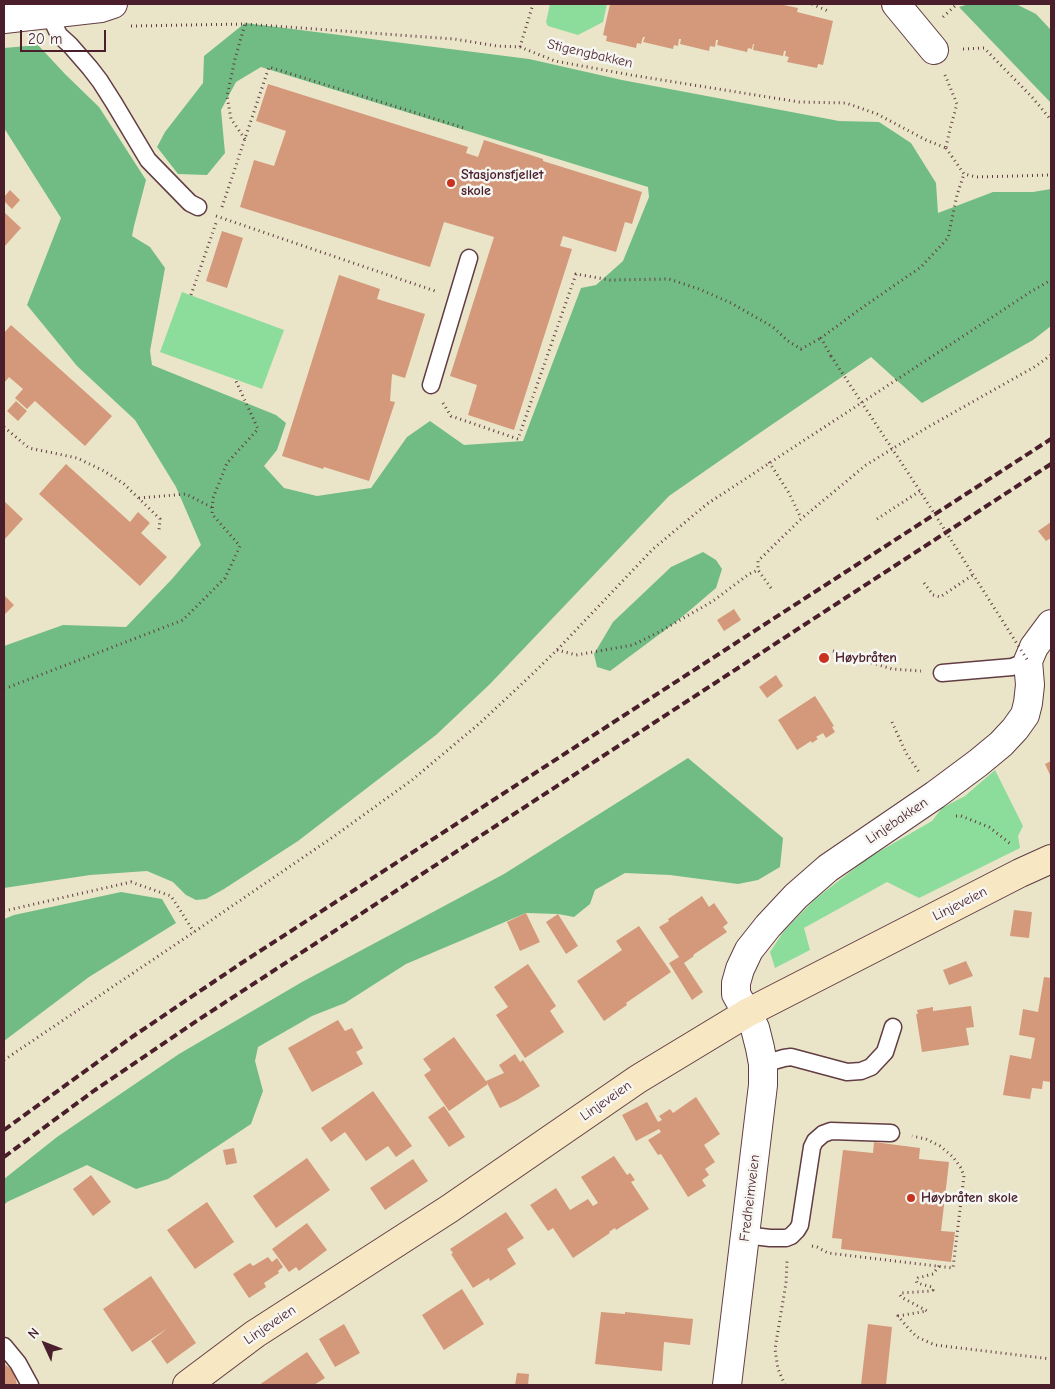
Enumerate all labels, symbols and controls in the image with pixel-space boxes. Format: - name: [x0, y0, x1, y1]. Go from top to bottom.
- scale bar: [22, 20, 109, 52]
- text: 20 m: [28, 30, 62, 48]
- street label: Stigengbakken: [546, 36, 634, 72]
- place label: Stasjonsfjellet skole: [461, 167, 544, 200]
- marker: Stasjonsfjellet skole: [445, 177, 457, 189]
- place label: Høybråten: [835, 650, 897, 666]
- marker: Høybråten: [817, 651, 831, 665]
- street label: Linjebakken: [863, 794, 931, 848]
- street label: Linjeveien: [930, 883, 990, 925]
- street label: Linjeveien: [577, 1077, 635, 1125]
- street label: Fredheimveien: [736, 1154, 764, 1242]
- place label: Høybråten skole: [921, 1190, 1018, 1206]
- marker: Høybråten skole: [905, 1192, 917, 1204]
- street label: Linjeveien: [241, 1302, 299, 1348]
- north arrow: [20, 1319, 70, 1369]
- text: N: [24, 1324, 43, 1343]

